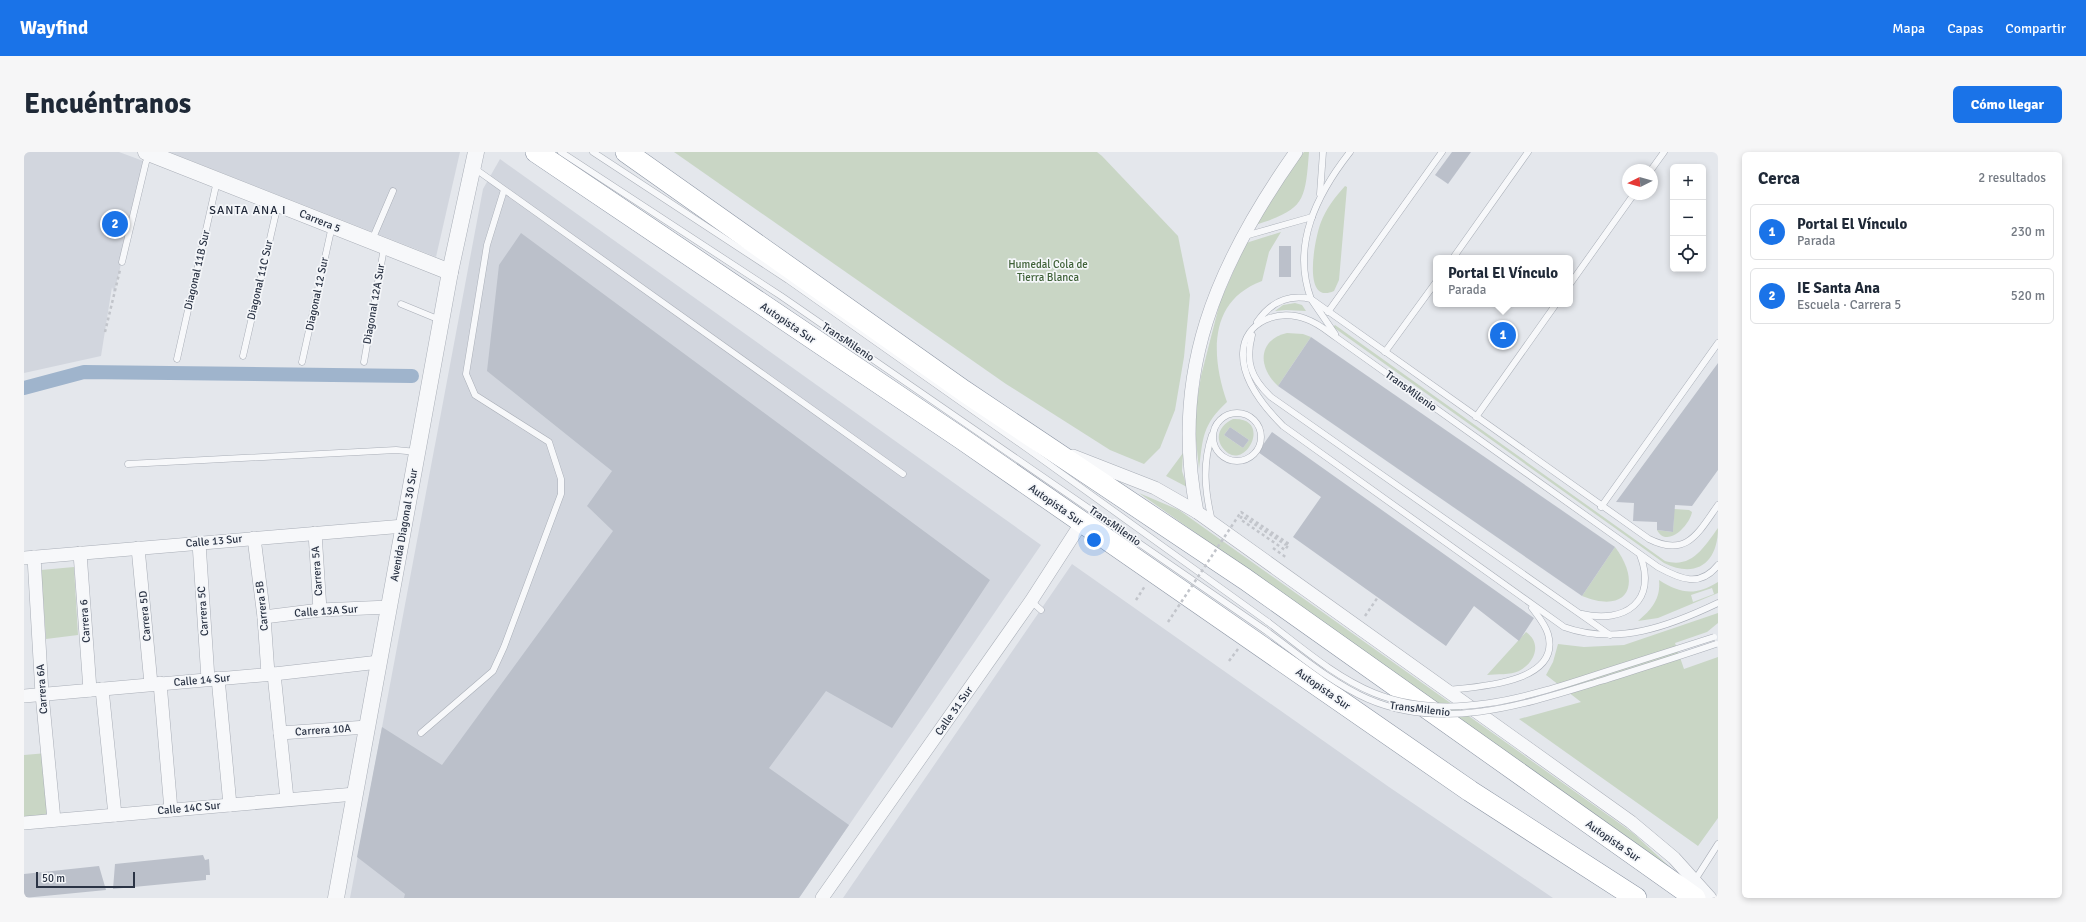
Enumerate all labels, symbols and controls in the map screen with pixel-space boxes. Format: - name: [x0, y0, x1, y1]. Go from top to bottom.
- text: Wayfind: [20, 16, 88, 40]
- text: Mapa: [1892, 20, 1925, 37]
- text: Capas: [1947, 20, 1983, 37]
- text: Compartir: [2005, 20, 2066, 37]
- button: Cómo llegar: [1953, 86, 2062, 123]
- text: Encuéntranos: [24, 87, 191, 121]
- north arrow: [1622, 164, 1658, 200]
- map controls: [1670, 164, 1706, 272]
- button: +: [1670, 164, 1706, 200]
- text: Cerca: [1758, 168, 1800, 189]
- text: 2 resultados: [1978, 170, 2046, 186]
- button: −: [1670, 200, 1706, 236]
- district label: SANTA ANA I: [209, 203, 287, 218]
- street label: Carrera 5: [297, 207, 343, 235]
- pin: 2: [102, 209, 128, 239]
- text: Portal El Vínculo: [1797, 215, 1907, 233]
- text: 1: [1768, 224, 1776, 240]
- text: 230 m: [2011, 224, 2045, 240]
- street label: Diagonal 11B Sur: [181, 229, 213, 311]
- text: Parada: [1797, 233, 1835, 249]
- button: locate: [1670, 236, 1706, 272]
- street label: Diagonal 11C Sur: [244, 239, 276, 321]
- popup: [1433, 255, 1573, 307]
- street label: Diagonal 12 Sur: [303, 256, 331, 332]
- park label: Humedal Cola de Tierra Blanca: [1008, 258, 1088, 284]
- street label: Diagonal 12A Sur: [361, 263, 387, 345]
- text: Portal El Vínculo: [1448, 264, 1558, 282]
- text: IE Santa Ana: [1797, 279, 1880, 297]
- text: Parada: [1448, 282, 1486, 298]
- text: 2: [1768, 288, 1776, 304]
- text: 520 m: [2011, 288, 2045, 304]
- text: Escuela · Carrera 5: [1797, 297, 1901, 313]
- street label: Autopista Sur: [758, 300, 818, 346]
- street label: TransMilenio: [819, 320, 877, 364]
- pin: 1: [1490, 320, 1516, 350]
- street label: TransMilenio: [1383, 368, 1439, 414]
- street label: Avenida Diagonal 30 Sur: [388, 467, 420, 583]
- street label: Autopista Sur: [1026, 481, 1086, 529]
- street label: TransMilenio: [1087, 503, 1144, 549]
- your location: [1084, 530, 1104, 550]
- street label: Calle 13 Sur: [185, 532, 243, 550]
- street label: Carrera 5A: [309, 545, 325, 596]
- street label: Carrera 5B: [253, 580, 271, 632]
- street label: Carrera 5C: [195, 585, 211, 636]
- street label: Carrera 5D: [136, 590, 154, 642]
- street label: Carrera 6: [77, 599, 93, 643]
- street label: Calle 13A Sur: [294, 602, 358, 620]
- street label: Carrera 6A: [34, 663, 50, 714]
- street label: Autopista Sur: [1293, 665, 1353, 713]
- street label: Calle 14 Sur: [173, 671, 231, 689]
- street label: Calle 31 Sur: [932, 684, 976, 738]
- street label: TransMilenio: [1389, 699, 1451, 719]
- street label: Carrera 10A: [295, 722, 352, 738]
- street label: Calle 14C Sur: [157, 799, 221, 817]
- street label: Autopista Sur: [1583, 817, 1643, 865]
- scale bar: [36, 870, 135, 889]
- text: 50 m: [42, 872, 65, 885]

